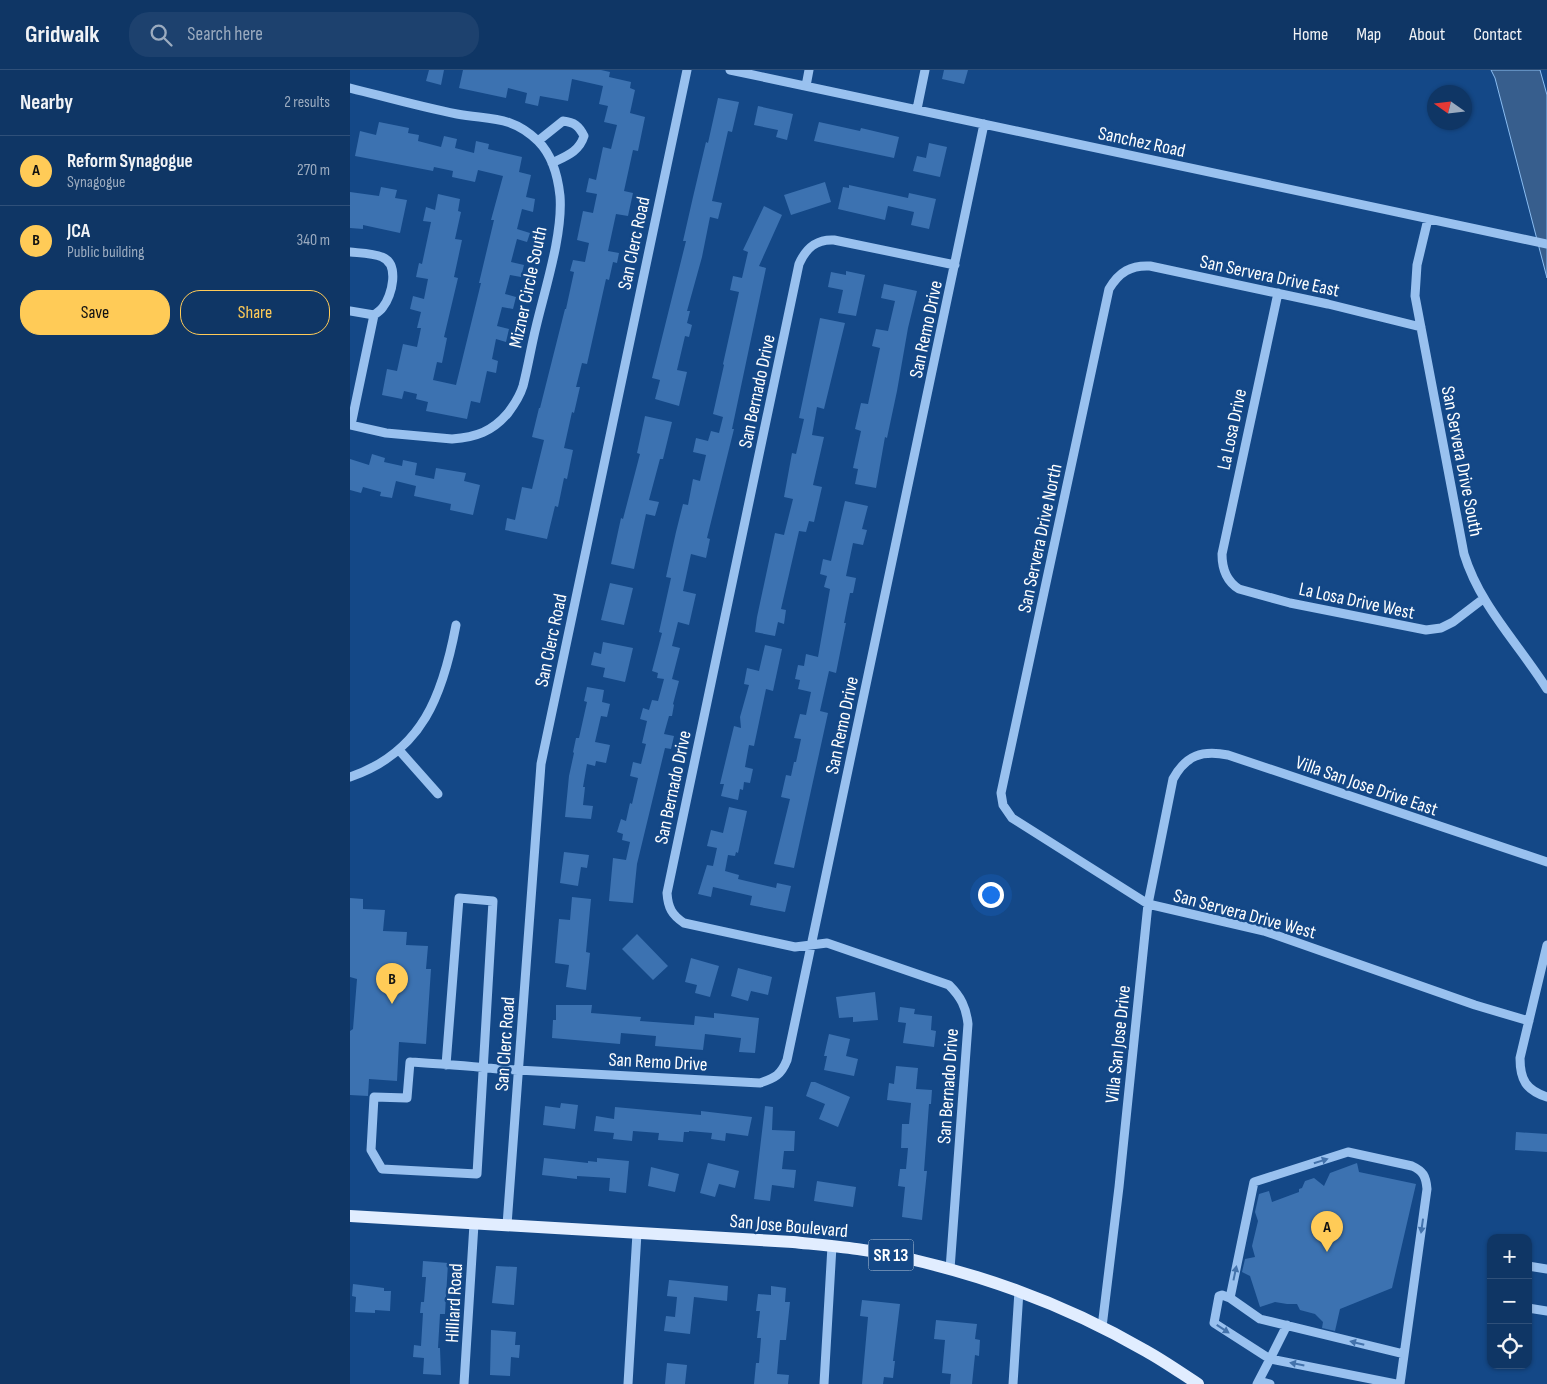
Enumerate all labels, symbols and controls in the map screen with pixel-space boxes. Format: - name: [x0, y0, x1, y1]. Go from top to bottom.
- search box: [129, 12, 479, 57]
- text: Gridwalk: [25, 20, 99, 49]
- icon: search: [147, 21, 175, 49]
- text: Search here: [187, 23, 263, 46]
- text: Home: [1293, 24, 1328, 45]
- text: Map: [1356, 24, 1381, 45]
- text: About: [1409, 24, 1445, 45]
- text: Contact: [1473, 24, 1522, 45]
- north arrow: [1427, 85, 1472, 130]
- text: Nearby: [20, 90, 73, 115]
- text: 2 results: [284, 93, 330, 112]
- street label: Sanchez Road: [1096, 122, 1187, 163]
- text: Reform Synagogue: [67, 150, 193, 173]
- text: A: [32, 161, 40, 180]
- text: 270 m: [297, 161, 330, 180]
- text: Synagogue: [67, 173, 125, 192]
- street label: San Clerc Road: [613, 195, 656, 292]
- text: JCA: [67, 220, 90, 243]
- street label: Mizner Circle South: [504, 225, 553, 350]
- text: B: [32, 231, 40, 250]
- text: 340 m: [297, 231, 330, 250]
- text: Public building: [67, 243, 144, 262]
- street label: San Servera Drive East: [1198, 250, 1342, 303]
- street label: San Remo Drive: [905, 278, 948, 380]
- button: Save: [20, 290, 170, 335]
- button: Share: [180, 290, 330, 335]
- street label: San Bernado Drive: [734, 332, 781, 450]
- street label: San Servera Drive South: [1436, 384, 1487, 538]
- street label: La Losa Drive: [1213, 387, 1252, 472]
- street label: San Servera Drive North: [1013, 462, 1067, 615]
- street label: La Losa Drive West: [1297, 578, 1417, 625]
- street label: San Clerc Road: [530, 592, 573, 689]
- street label: San Remo Drive: [821, 674, 864, 776]
- street label: San Bernado Drive: [650, 728, 697, 846]
- street label: Villa San Jose Drive East: [1292, 751, 1441, 822]
- your location: [978, 882, 1004, 908]
- street label: San Servera Drive West: [1171, 884, 1319, 945]
- pin: B: [376, 963, 408, 1004]
- street label: Villa San Jose Drive: [1101, 984, 1136, 1104]
- street label: San Clerc Road: [491, 996, 520, 1092]
- street label: San Bernado Drive: [933, 1028, 964, 1145]
- street label: San Remo Drive: [608, 1048, 708, 1077]
- one-way arrow: [1313, 1156, 1328, 1164]
- street label: San Jose Boulevard: [729, 1210, 849, 1243]
- pin: A: [1311, 1211, 1343, 1252]
- one-way arrow: [1418, 1219, 1426, 1235]
- map controls: [1487, 1234, 1532, 1369]
- button: +: [1487, 1234, 1532, 1279]
- road number: SR 13: [868, 1240, 914, 1270]
- street label: Hilliard Road: [441, 1263, 468, 1343]
- one-way arrow: [1231, 1265, 1239, 1280]
- button: −: [1487, 1279, 1532, 1324]
- one-way arrow: [1216, 1324, 1229, 1334]
- button: locate: [1487, 1324, 1532, 1369]
- one-way arrow: [1349, 1339, 1364, 1347]
- one-way arrow: [1289, 1360, 1305, 1368]

